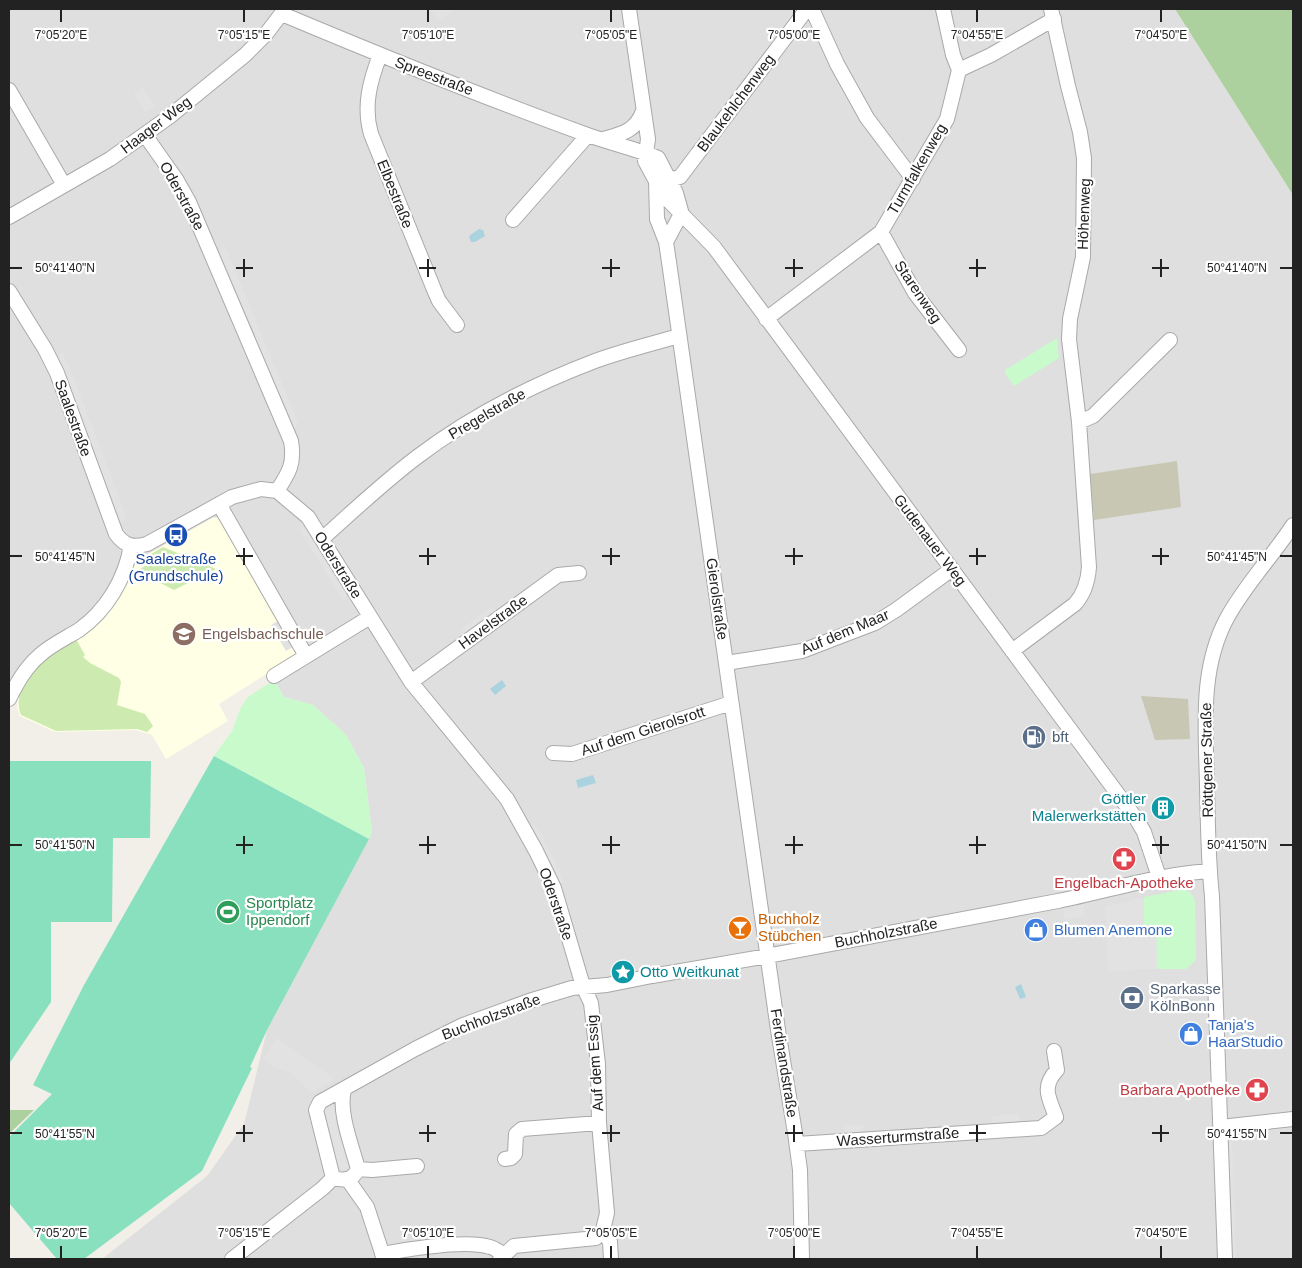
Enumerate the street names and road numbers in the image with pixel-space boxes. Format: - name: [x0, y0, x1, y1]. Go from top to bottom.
- street label: Blaukehlchenweg: [693, 51, 778, 155]
- street label: Spreestraße: [393, 53, 476, 98]
- street label: Haager Weg: [117, 93, 194, 157]
- street label: Turmfalkenweg: [884, 120, 949, 217]
- street label: Elbestraße: [374, 157, 417, 231]
- street label: Oderstraße: [157, 158, 208, 233]
- street label: Höhenweg: [1074, 178, 1093, 250]
- street label: Starenweg: [891, 257, 946, 326]
- street label: Saalestraße: [52, 377, 95, 459]
- street label: Pregelstraße: [445, 385, 528, 442]
- street label: Gudenauer Weg: [891, 491, 970, 589]
- street label: Oderstraße: [311, 528, 366, 601]
- street label: Gierolstraße: [703, 557, 732, 641]
- street label: Havelstraße: [455, 591, 530, 652]
- street label: Auf dem Maar: [798, 605, 891, 658]
- street label: Auf dem Gierolsrott: [579, 702, 708, 759]
- street label: Röttgener Straße: [1197, 702, 1216, 818]
- street label: Oderstraße: [536, 865, 577, 942]
- street label: Buchholzstraße: [833, 914, 939, 951]
- street label: Buchholzstraße: [439, 990, 543, 1043]
- street label: Ferdinandstraße: [767, 1007, 801, 1119]
- street label: Auf dem Essig: [583, 1014, 606, 1112]
- street label: Wasserturmstraße: [836, 1124, 960, 1149]

